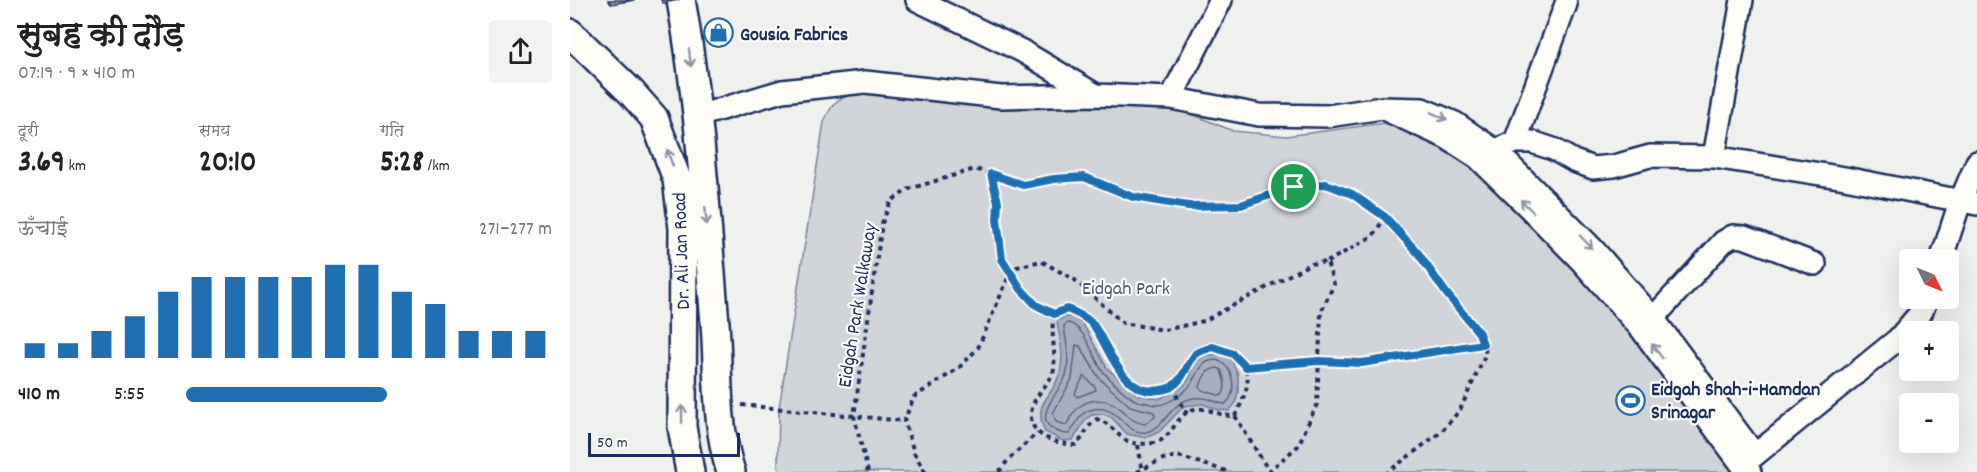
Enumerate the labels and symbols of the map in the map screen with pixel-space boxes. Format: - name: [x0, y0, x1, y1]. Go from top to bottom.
- shop icon: Gousia Fabrics: [703, 17, 735, 49]
- place label: Gousia Fabrics: [740, 22, 848, 50]
- one-way arrow: [685, 47, 696, 67]
- one-way arrow: [1430, 111, 1448, 122]
- one-way arrow: [664, 149, 675, 168]
- pin: [1268, 161, 1319, 212]
- street label: Dr. Ali Jan Road: [667, 192, 699, 310]
- one-way arrow: [1519, 199, 1534, 213]
- one-way arrow: [701, 205, 712, 225]
- street label: Eidgah Park Walkaway: [832, 220, 886, 390]
- one-way arrow: [1579, 235, 1593, 250]
- north arrow: [1899, 249, 1959, 309]
- park label: Eidgah Park: [1082, 276, 1170, 304]
- one-way arrow: [1651, 343, 1663, 359]
- place label: Eidgah Shah-i-Hamdan Srinagar: [1651, 377, 1820, 428]
- sports icon: Eidgah Shah-i-Hamdan Srinagar: [1614, 384, 1646, 416]
- one-way arrow: [677, 405, 688, 425]
- scale bar: [588, 430, 740, 458]

